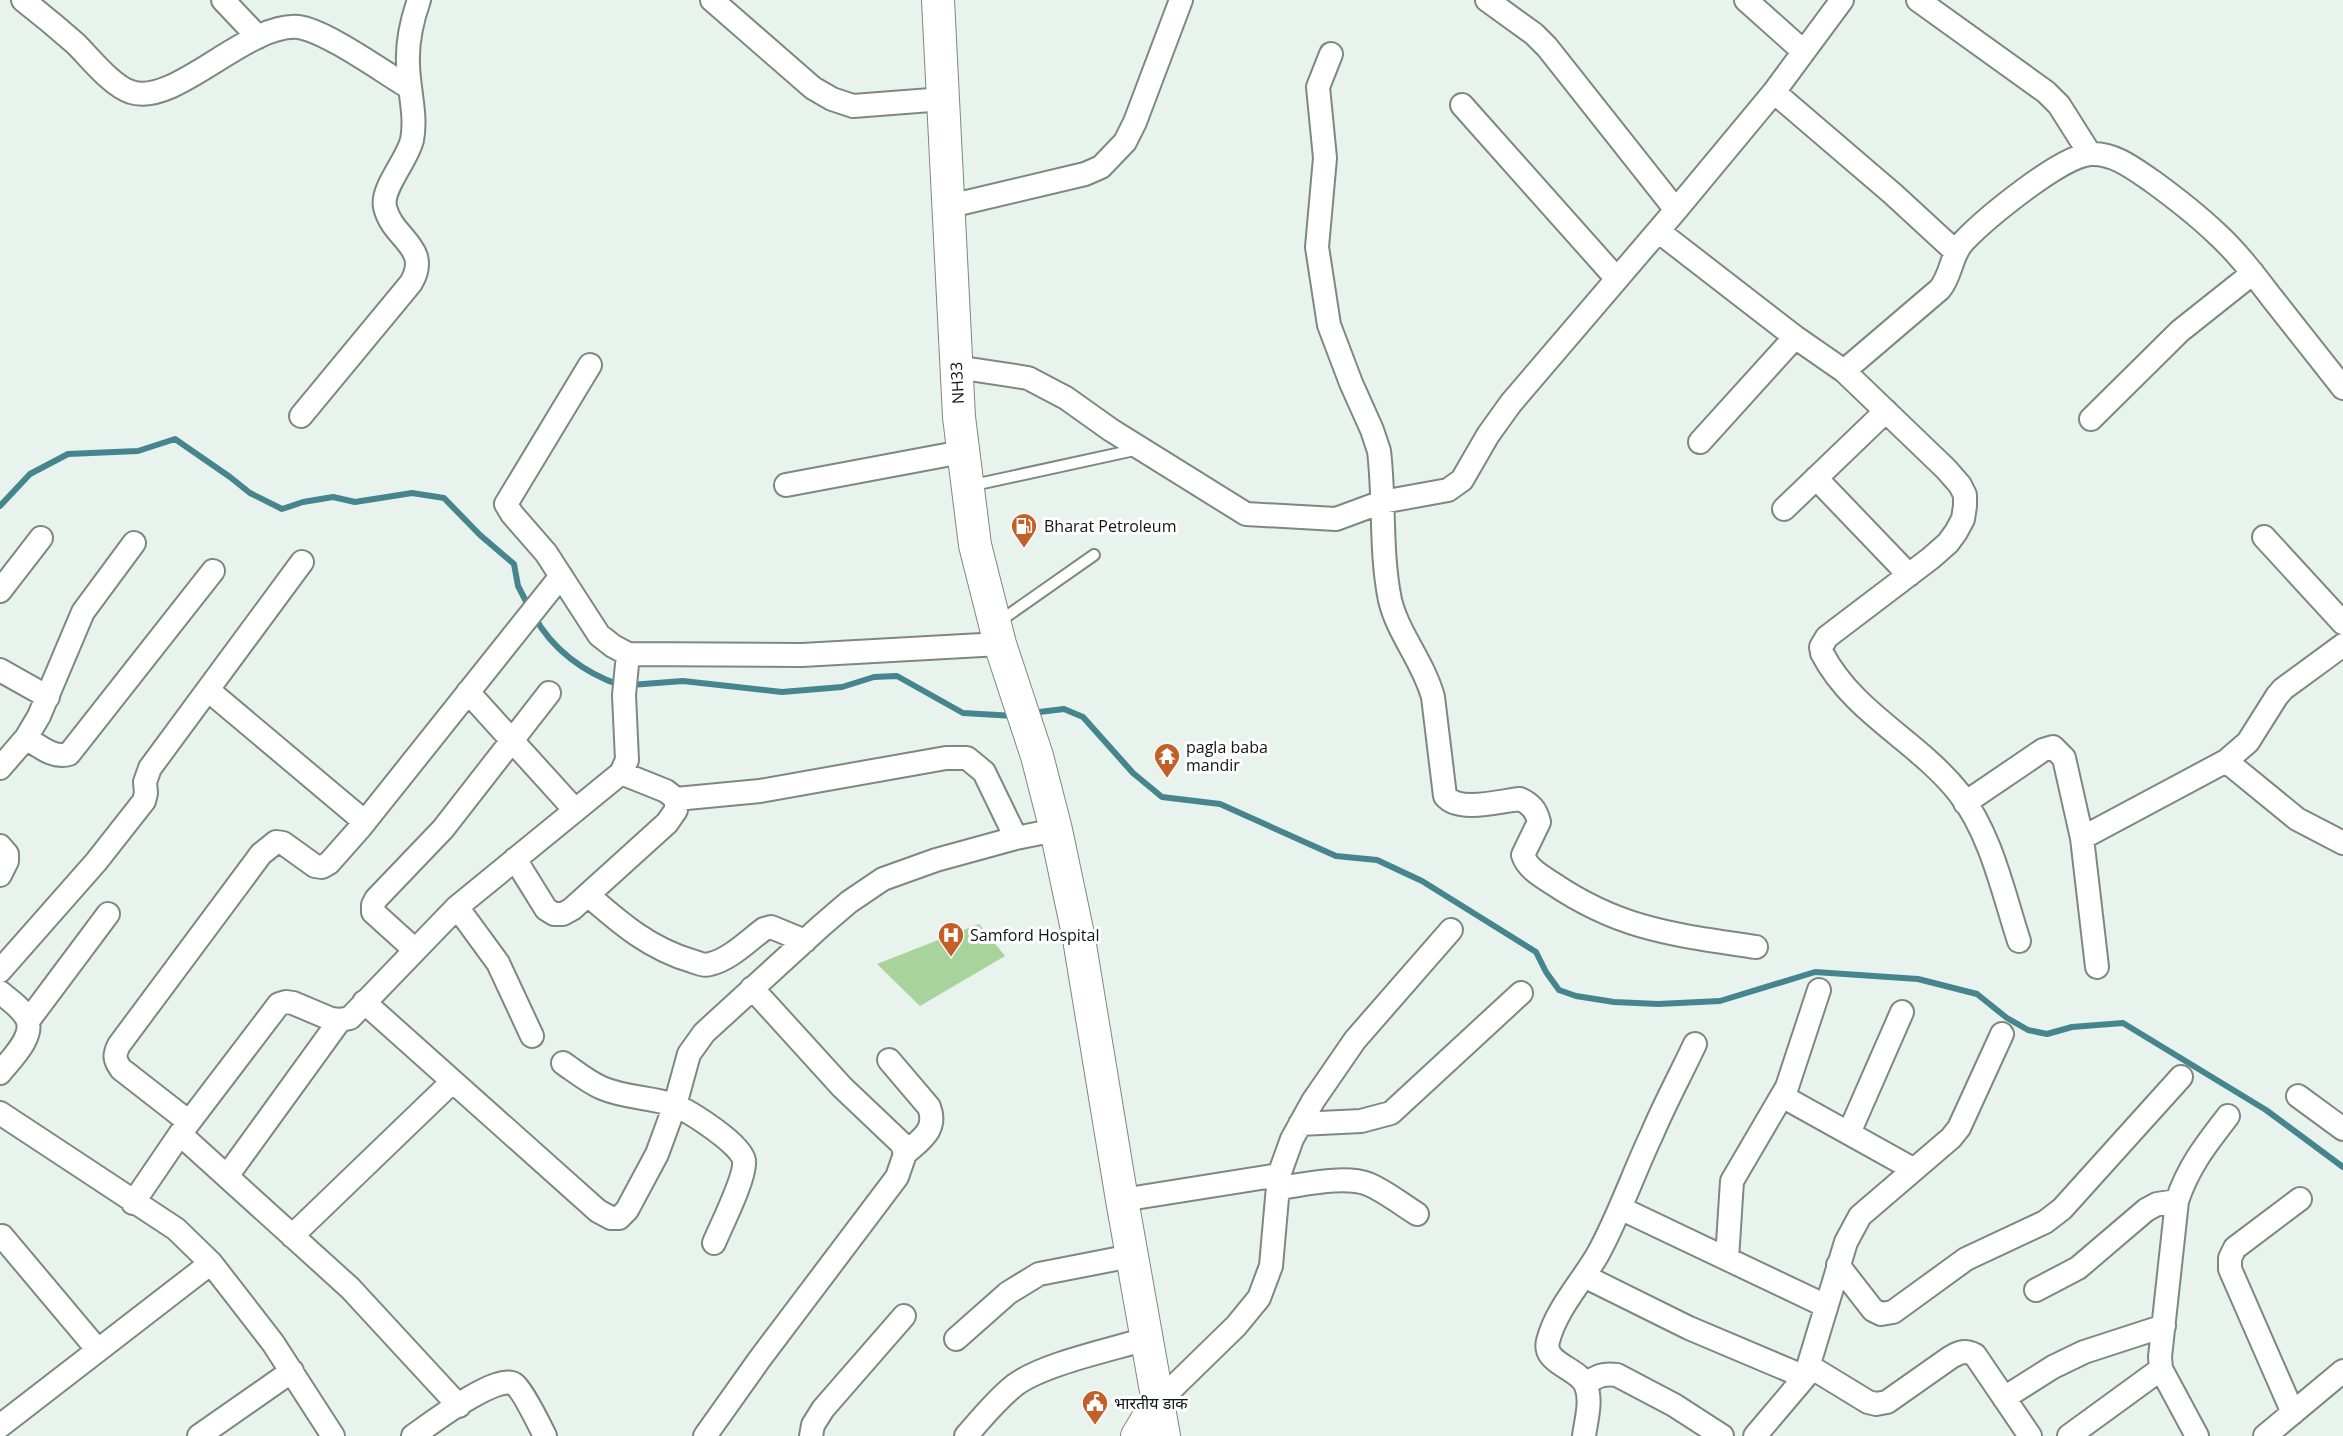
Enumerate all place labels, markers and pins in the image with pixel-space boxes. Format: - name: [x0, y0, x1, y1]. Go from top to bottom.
- fuel station icon: Bharat Petroleum: [1009, 511, 1039, 549]
- place label: Bharat Petroleum: [1044, 515, 1176, 537]
- place label: pagla baba mandir: [1186, 736, 1268, 776]
- temple icon: pagla baba mandir: [1152, 741, 1182, 779]
- hospital icon: Samford Hospital: [936, 920, 966, 958]
- place label: Samford Hospital: [970, 924, 1099, 946]
- public building icon: भारतीय डाक: [1080, 1388, 1110, 1426]
- place label: भारतीय डाक: [1114, 1392, 1188, 1414]

